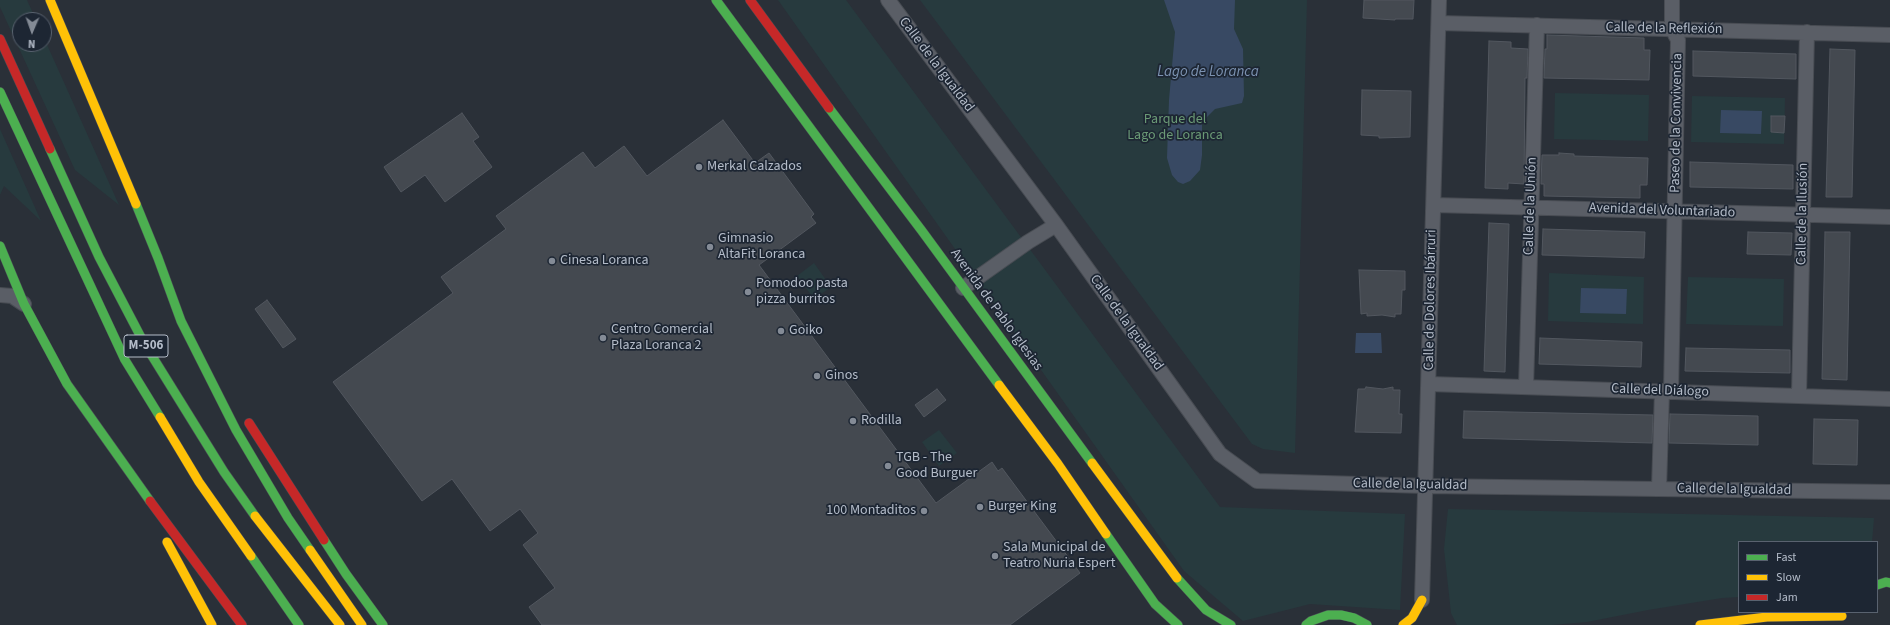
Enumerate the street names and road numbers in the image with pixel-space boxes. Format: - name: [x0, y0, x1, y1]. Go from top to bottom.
- street label: Calle de la Igualdad: [895, 14, 977, 116]
- street label: Calle de la Reflexión: [1605, 20, 1723, 38]
- street label: Paseo de la Convivencia: [1667, 53, 1687, 193]
- street label: Calle de la Unión: [1521, 157, 1541, 255]
- street label: Calle de la Ilusión: [1794, 163, 1812, 265]
- street label: Avenida del Voluntariado: [1589, 200, 1735, 222]
- street label: Calle de Dolores Ibárruri: [1421, 229, 1441, 371]
- street label: Avenida de Pablo Iglesias: [946, 246, 1046, 374]
- street label: Calle de la Igualdad: [1086, 272, 1166, 374]
- road number: M-506: [124, 335, 168, 357]
- street label: Calle del Diálogo: [1611, 381, 1709, 401]
- street label: Calle de la Igualdad: [1353, 476, 1467, 494]
- street label: Calle de la Igualdad: [1677, 481, 1791, 499]

